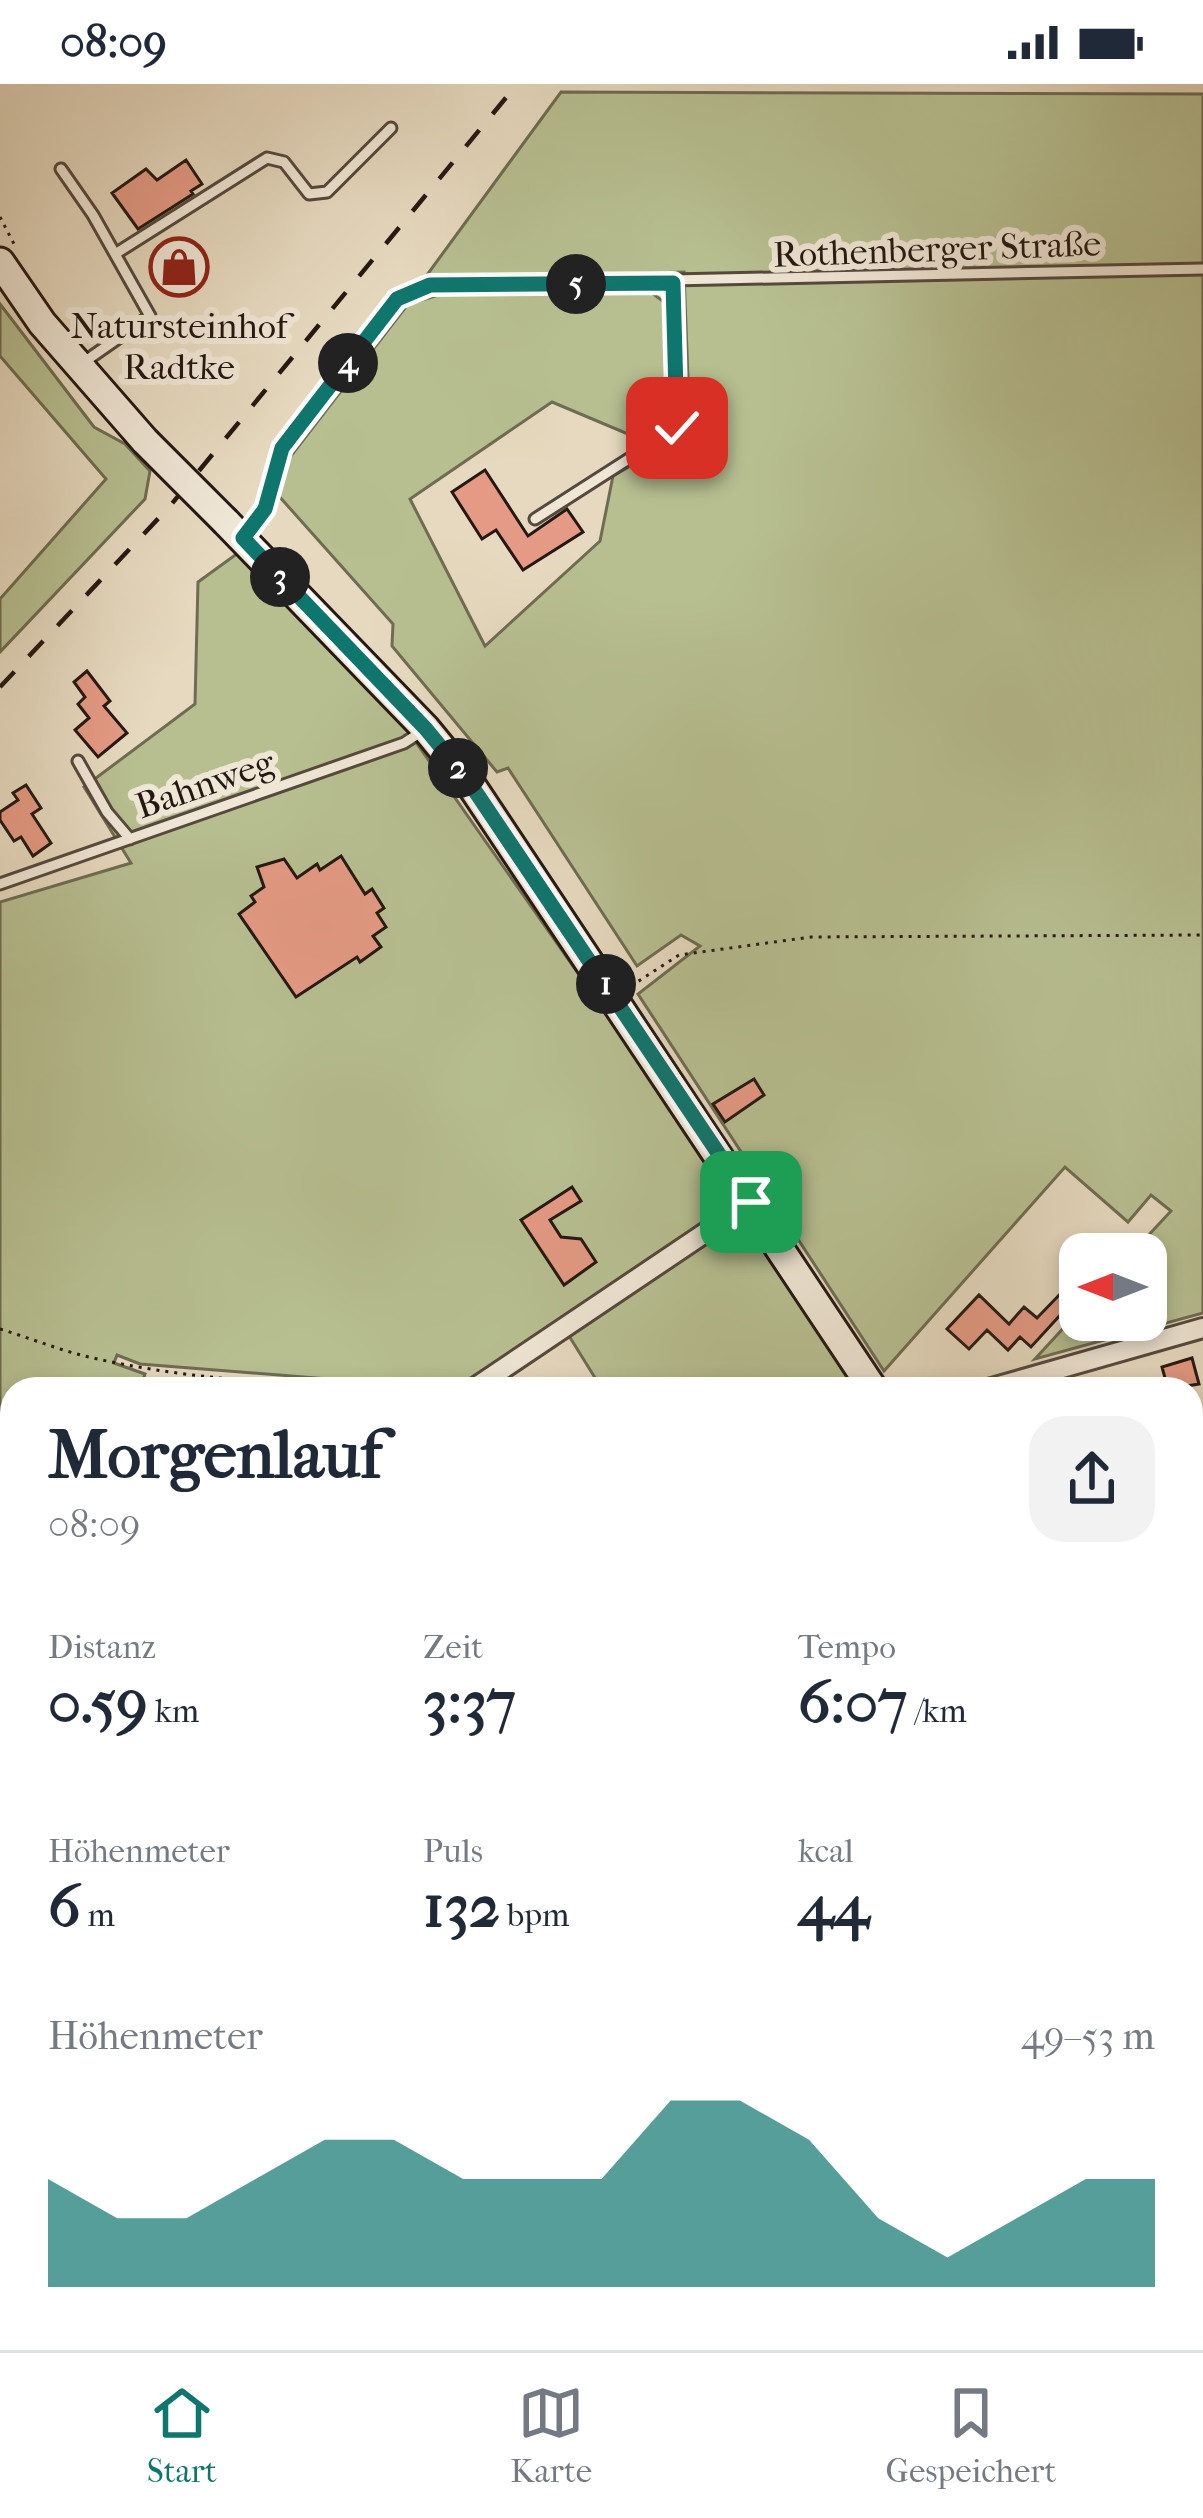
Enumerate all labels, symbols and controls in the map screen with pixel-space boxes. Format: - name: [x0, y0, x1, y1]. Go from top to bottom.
- text: 08:09: [60, 16, 167, 69]
- street label: Rothenberger Straße: [772, 222, 1102, 276]
- shop icon: Natursteinhof Radtke: [148, 236, 210, 298]
- pin: 5: [546, 254, 606, 314]
- text: 5: [569, 264, 583, 303]
- place label: Natursteinhof Radtke: [70, 305, 295, 388]
- pin: 4: [318, 333, 378, 393]
- text: 4: [338, 343, 358, 382]
- pin: [626, 377, 728, 479]
- icon: check: [644, 395, 710, 461]
- pin: 3: [250, 547, 310, 607]
- text: 3: [273, 557, 287, 596]
- pin: 2: [428, 738, 488, 798]
- street label: Bahnweg: [130, 741, 280, 827]
- text: 2: [450, 748, 466, 787]
- pin: 1: [576, 954, 636, 1014]
- text: 1: [600, 964, 612, 1003]
- pin: [700, 1151, 802, 1253]
- icon: arrive: [718, 1169, 784, 1235]
- north arrow: [1059, 1233, 1167, 1341]
- map controls: [1059, 1233, 1167, 1341]
- button: share: [1029, 1416, 1155, 1542]
- text: Morgenlauf: [48, 1417, 382, 1494]
- text: 08:09: [48, 1501, 141, 1547]
- text: Distanz: [48, 1628, 156, 1667]
- text: Zeit: [423, 1628, 483, 1667]
- text: Tempo: [798, 1628, 896, 1667]
- text: 0.59: [48, 1667, 148, 1738]
- text: 3:37: [423, 1667, 516, 1738]
- text: 6:07: [798, 1667, 907, 1738]
- text: km: [148, 1692, 199, 1731]
- text: /km: [907, 1692, 967, 1731]
- text: Höhenmeter: [48, 1832, 230, 1871]
- text: Puls: [423, 1832, 483, 1871]
- text: kcal: [798, 1832, 854, 1871]
- text: 6: [48, 1871, 81, 1942]
- text: 132: [423, 1871, 500, 1942]
- text: 44: [798, 1871, 869, 1942]
- text: m: [81, 1896, 115, 1935]
- text: bpm: [500, 1896, 569, 1935]
- text: Höhenmeter: [48, 2013, 263, 2059]
- text: 49–53 m: [1021, 2013, 1155, 2059]
- tab: Start: [147, 2380, 217, 2491]
- tab: Karte: [510, 2380, 592, 2491]
- tab: Gespeichert: [886, 2380, 1056, 2491]

